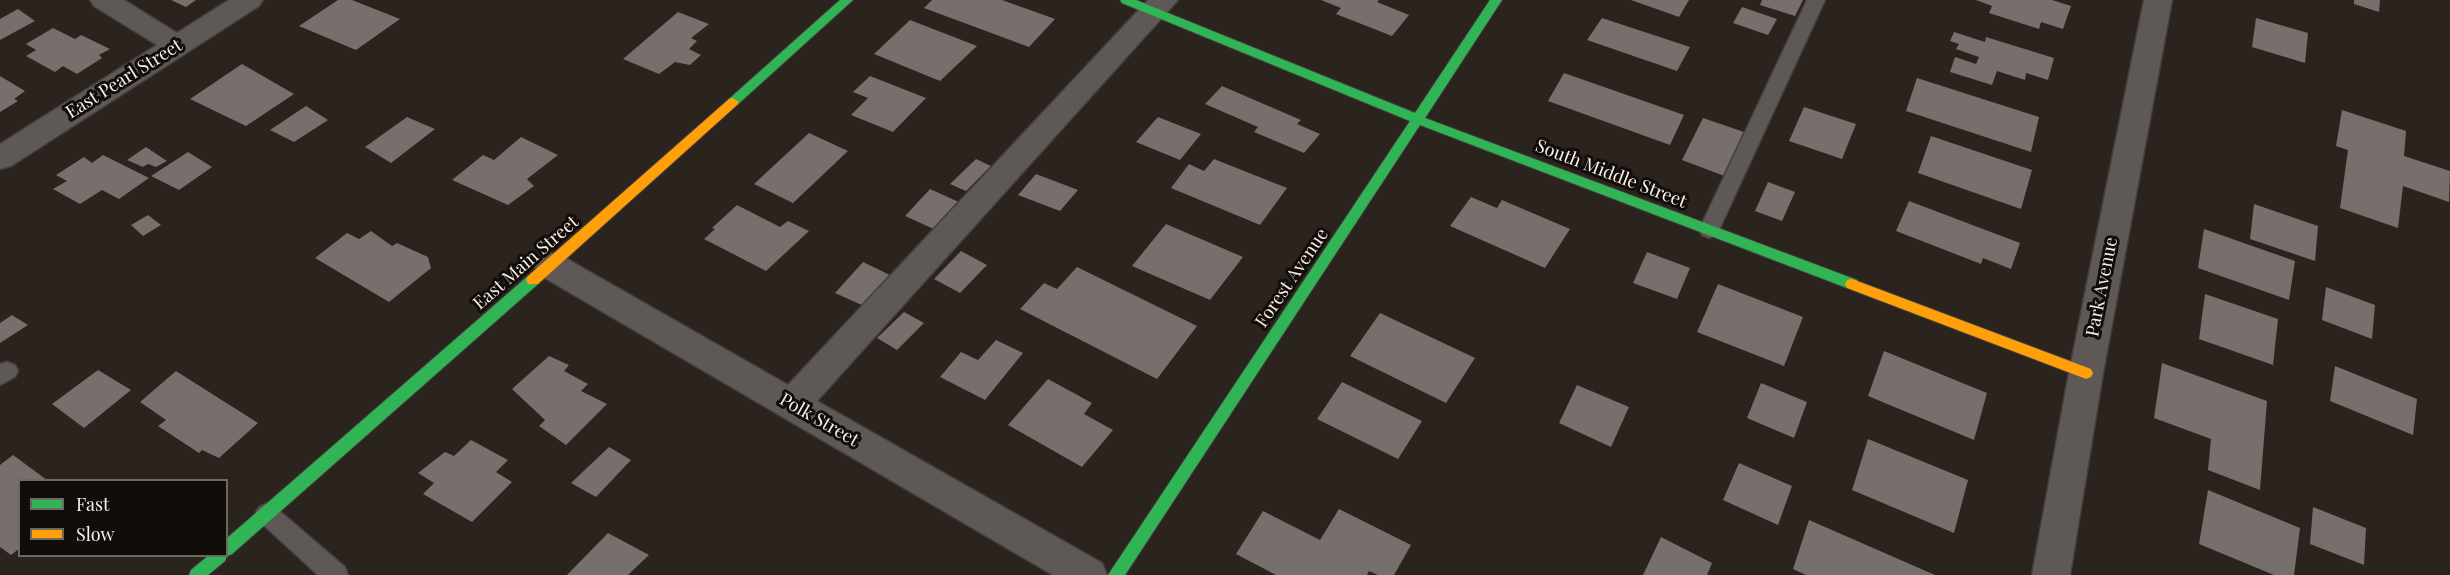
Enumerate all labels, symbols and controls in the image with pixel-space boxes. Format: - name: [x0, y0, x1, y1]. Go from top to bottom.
- street label: East Pearl Street: [62, 35, 186, 123]
- street label: South Middle Street: [1532, 135, 1690, 213]
- street label: East Main Street: [469, 211, 583, 315]
- street label: Forest Avenue: [1251, 224, 1333, 332]
- street label: Park Avenue: [2082, 235, 2122, 339]
- street label: Polk Street: [776, 389, 862, 451]
- legend: [18, 479, 228, 557]
- text: Fast: [76, 492, 109, 516]
- text: Slow: [76, 522, 114, 546]

